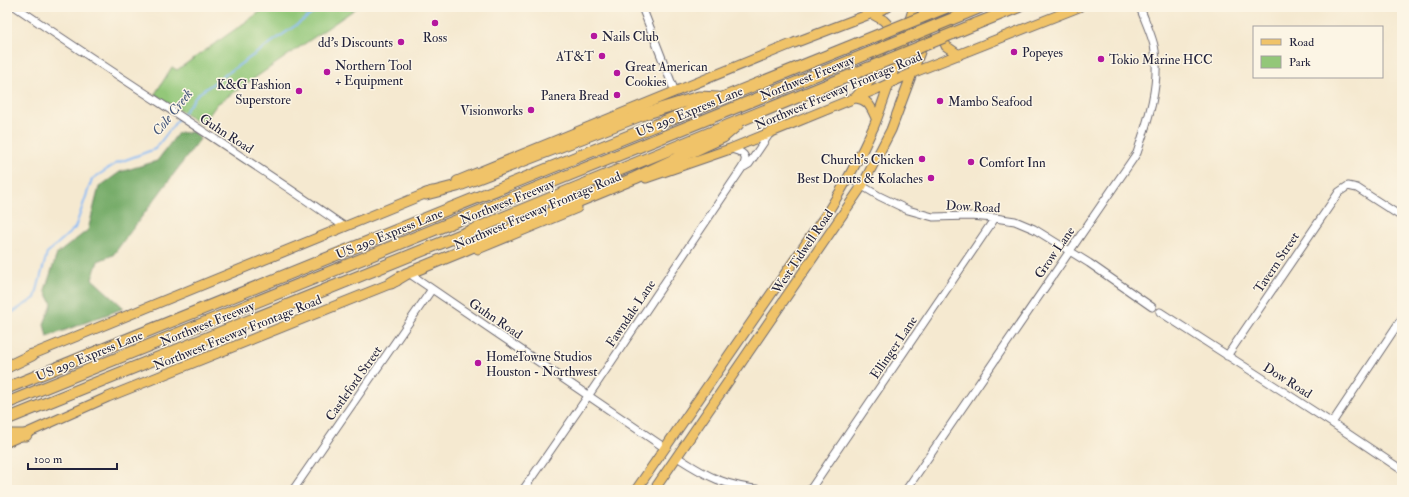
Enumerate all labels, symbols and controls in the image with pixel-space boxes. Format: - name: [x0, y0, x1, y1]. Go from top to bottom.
- marker: Ross: [430, 18, 440, 28]
- legend: [1253, 26, 1383, 78]
- place label: Nails Club: [602, 29, 659, 45]
- place label: Ross: [423, 30, 448, 46]
- marker: Nails Club: [589, 31, 599, 41]
- place label: dd's Discounts: [318, 35, 394, 51]
- text: Road: [1289, 35, 1314, 50]
- marker: dd's Discounts: [396, 37, 406, 47]
- place label: Popeyes: [1022, 45, 1064, 62]
- marker: Popeyes: [1009, 47, 1019, 57]
- street label: Northwest Freeway Frontage Road: [752, 48, 925, 134]
- place label: AT&T: [555, 49, 594, 65]
- marker: AT&T: [597, 51, 607, 61]
- street label: Northwest Freeway: [758, 52, 858, 105]
- place label: Tokio Marine HCC: [1109, 52, 1212, 68]
- marker: Tokio Marine HCC: [1096, 54, 1106, 64]
- text: Park: [1289, 55, 1311, 70]
- place label: Northern Tool + Equipment: [335, 58, 413, 90]
- place label: Great American Cookies: [625, 59, 708, 90]
- marker: Northern Tool + Equipment: [322, 67, 332, 77]
- marker: Great American Cookies: [612, 68, 622, 78]
- place label: K&G Fashion Superstore: [217, 77, 292, 109]
- street label: US 290 Express Lane: [634, 83, 746, 142]
- water label: Cole Creek: [148, 85, 196, 139]
- marker: K&G Fashion Superstore: [294, 86, 304, 96]
- place label: Panera Bread: [541, 88, 610, 104]
- marker: Panera Bread: [612, 90, 622, 100]
- place label: Mambo Seafood: [948, 94, 1033, 110]
- marker: Mambo Seafood: [935, 96, 945, 106]
- place label: Visionworks: [460, 103, 524, 119]
- marker: Visionworks: [526, 105, 536, 115]
- street label: Guhn Road: [196, 110, 257, 158]
- place label: Church's Chicken: [821, 152, 914, 168]
- marker: Church's Chicken: [917, 154, 927, 164]
- place label: Comfort Inn: [979, 155, 1046, 171]
- marker: Comfort Inn: [966, 157, 976, 167]
- street label: Northwest Freeway Frontage Road: [451, 168, 624, 254]
- place label: Best Donuts & Kolaches: [797, 171, 924, 187]
- marker: Best Donuts & Kolaches: [926, 173, 936, 183]
- street label: Northwest Freeway: [458, 176, 558, 229]
- street label: Dow Road: [945, 198, 1001, 216]
- street label: US 290 Express Lane: [334, 205, 446, 264]
- street label: West Tidwell Road: [768, 206, 837, 298]
- street label: Grow Lane: [1031, 223, 1079, 282]
- street label: Tavern Street: [1251, 229, 1303, 296]
- street label: Fawndale Lane: [602, 276, 660, 350]
- street label: Northwest Freeway Frontage Road: [151, 292, 325, 375]
- street label: Guhn Road: [466, 295, 526, 343]
- street label: Northwest Freeway: [158, 298, 258, 351]
- street label: Ellinger Lane: [867, 313, 921, 382]
- street label: US 290 Express Lane: [34, 327, 146, 386]
- street label: Castleford Street: [322, 343, 386, 424]
- place label: HomeTowne Studios Houston - Northwest: [486, 349, 597, 380]
- marker: HomeTowne Studios Houston - Northwest: [473, 358, 483, 368]
- street label: Dow Road: [1260, 360, 1315, 402]
- scale bar: [28, 445, 117, 471]
- text: 100 m: [34, 452, 63, 467]

